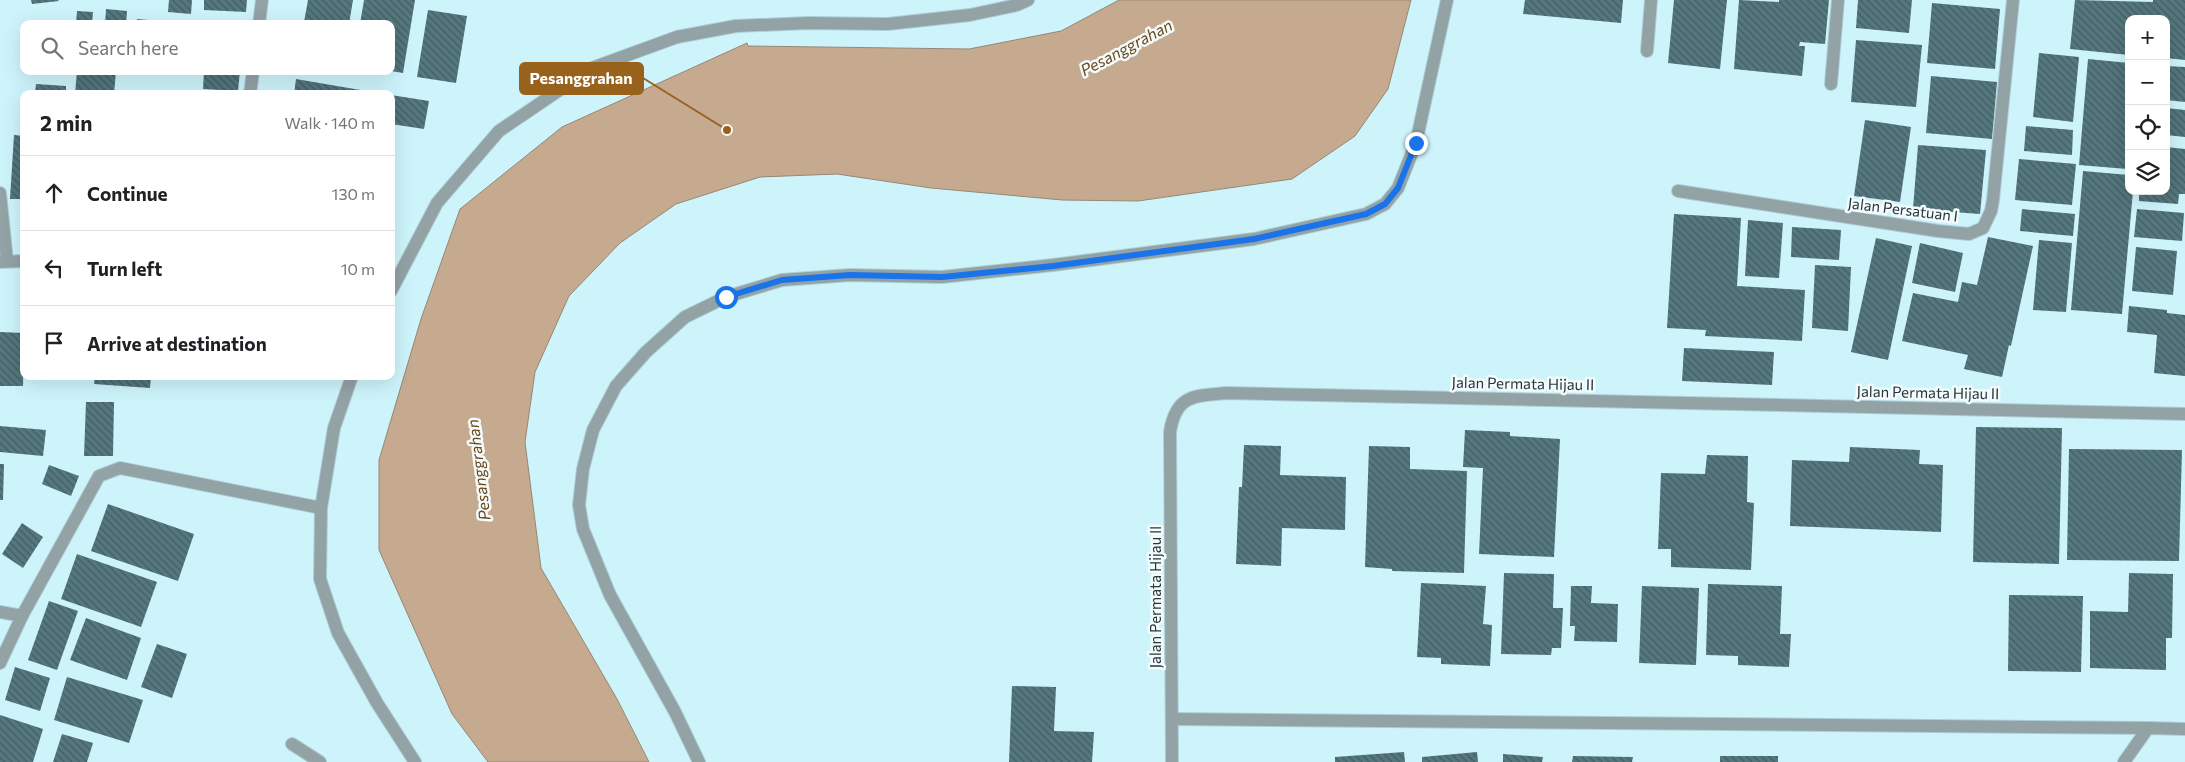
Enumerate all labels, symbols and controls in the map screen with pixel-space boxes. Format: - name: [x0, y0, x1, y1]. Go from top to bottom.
- water label: Pesanggrahan: [1077, 15, 1175, 79]
- map controls: [2125, 15, 2170, 195]
- button: +: [2125, 15, 2170, 60]
- search box: [20, 20, 395, 75]
- icon: search: [38, 34, 66, 62]
- text: Search here: [78, 36, 178, 59]
- button: −: [2125, 60, 2170, 105]
- callout: Pesanggrahan: [520, 63, 643, 94]
- text: Pesanggrahan: [529, 68, 633, 87]
- button: locate: [2125, 105, 2170, 150]
- text: 2 min: [40, 110, 92, 135]
- text: Walk · 140 m: [285, 113, 375, 132]
- route end: [1405, 132, 1428, 155]
- button: layers: [2125, 150, 2170, 195]
- icon: ahead: [40, 179, 68, 207]
- text: Continue: [87, 182, 167, 205]
- text: 130 m: [332, 184, 375, 203]
- street label: Jalan Persatuan I: [1847, 193, 1959, 225]
- icon: left: [40, 254, 68, 282]
- text: Turn left: [87, 257, 162, 280]
- text: 10 m: [341, 259, 375, 278]
- route start: [715, 286, 738, 309]
- icon: arrive: [40, 329, 68, 357]
- text: Arrive at destination: [87, 332, 267, 355]
- street label: Jalan Permata Hijau II: [1452, 373, 1594, 393]
- street label: Jalan Permata Hijau II: [1857, 382, 1999, 402]
- water label: Pesanggrahan: [462, 418, 494, 522]
- street label: Jalan Permata Hijau II: [1146, 526, 1164, 668]

